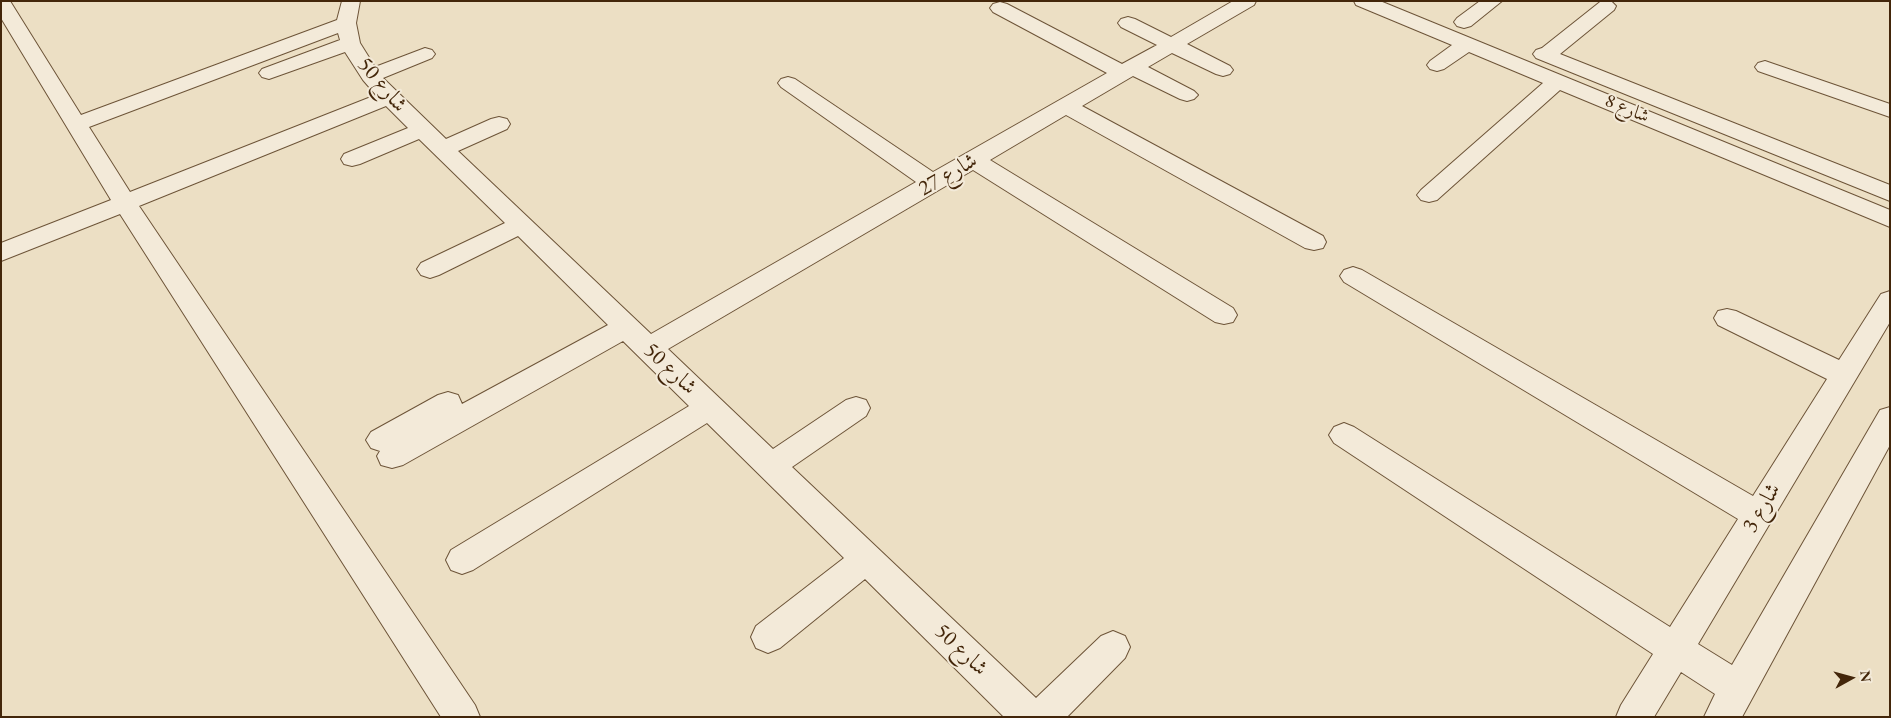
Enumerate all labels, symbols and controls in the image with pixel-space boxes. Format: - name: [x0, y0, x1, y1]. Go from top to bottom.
- street label: شارع 50: [351, 52, 413, 118]
- street label: شارع 8: [1601, 90, 1653, 128]
- street label: شارع 27: [914, 148, 982, 202]
- street label: شارع 50: [638, 337, 702, 401]
- street label: شارع 3: [1737, 478, 1787, 538]
- street label: شارع 50: [929, 618, 993, 682]
- north arrow: [1826, 653, 1876, 703]
- text: N: [1856, 669, 1876, 683]

